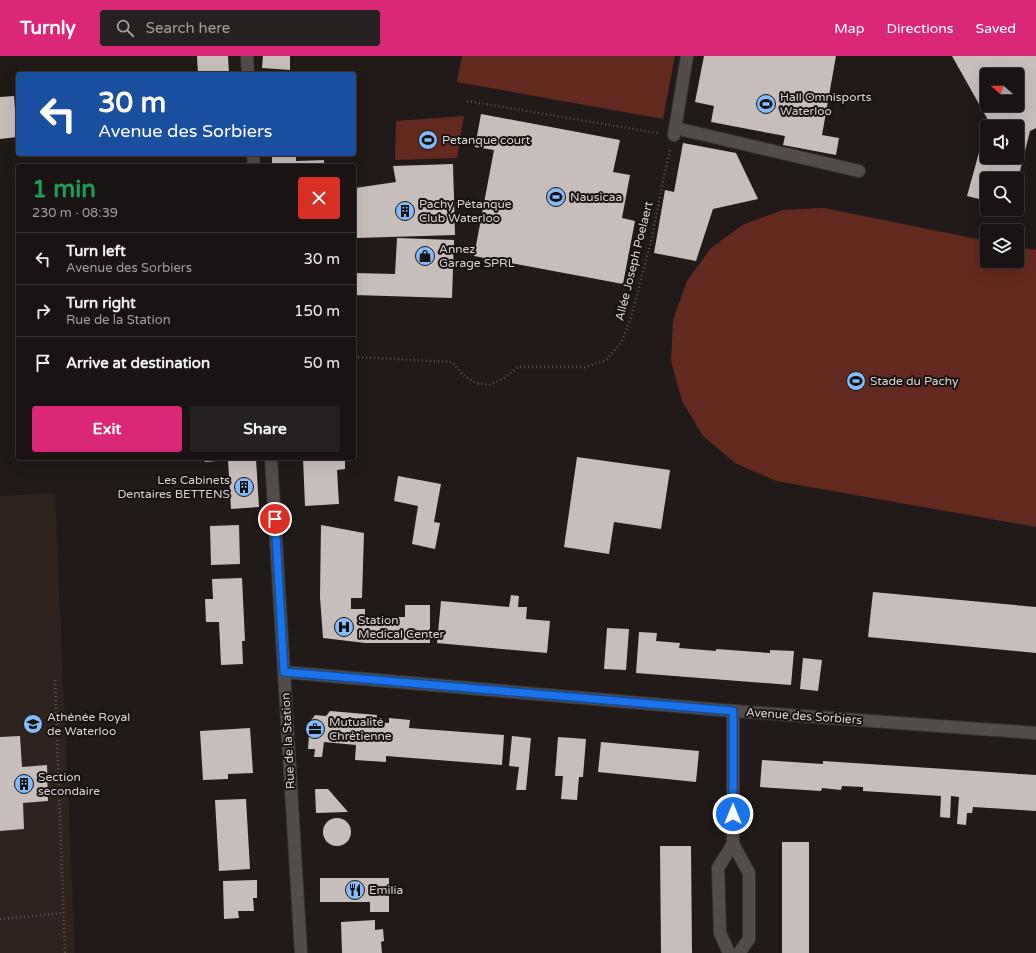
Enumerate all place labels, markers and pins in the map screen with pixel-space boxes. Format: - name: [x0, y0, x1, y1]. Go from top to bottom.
- place label: Hall Omnisports Waterloo: [780, 90, 872, 118]
- sports icon: Hall Omnisports Waterloo: [755, 93, 777, 115]
- sports icon: Petanque court: [417, 129, 439, 151]
- place label: Petanque court: [442, 133, 531, 147]
- sports icon: Nausicaa: [545, 186, 567, 208]
- place label: Nausicaa: [570, 190, 622, 204]
- place label: Pachy Pétanque Club Waterloo: [419, 197, 512, 225]
- building icon: Pachy Pétanque Club Waterloo: [394, 200, 416, 222]
- place label: Annez Garage SPRL: [439, 242, 515, 270]
- shop icon: Annez Garage SPRL: [414, 245, 436, 267]
- sports icon: Stade du Pachy: [845, 370, 867, 392]
- place label: Stade du Pachy: [870, 374, 959, 388]
- place label: Les Cabinets Dentaires BETTENS: [118, 473, 230, 501]
- building icon: Les Cabinets Dentaires BETTENS: [233, 476, 255, 498]
- pin: [258, 502, 292, 536]
- place label: Station Medical Center: [358, 613, 444, 641]
- hospital icon: Station Medical Center: [333, 616, 355, 638]
- place label: Athénée Royal de Waterloo: [47, 710, 130, 738]
- school or university icon: Athénée Royal de Waterloo: [22, 713, 44, 735]
- place label: Mutualité Chrétienne: [329, 715, 392, 743]
- office icon: Mutualité Chrétienne: [304, 718, 326, 740]
- place label: Section secondaire: [38, 770, 100, 798]
- building icon: Section secondaire: [13, 773, 35, 795]
- restaurant icon: Emilia: [344, 879, 366, 901]
- place label: Emilia: [369, 883, 403, 897]

